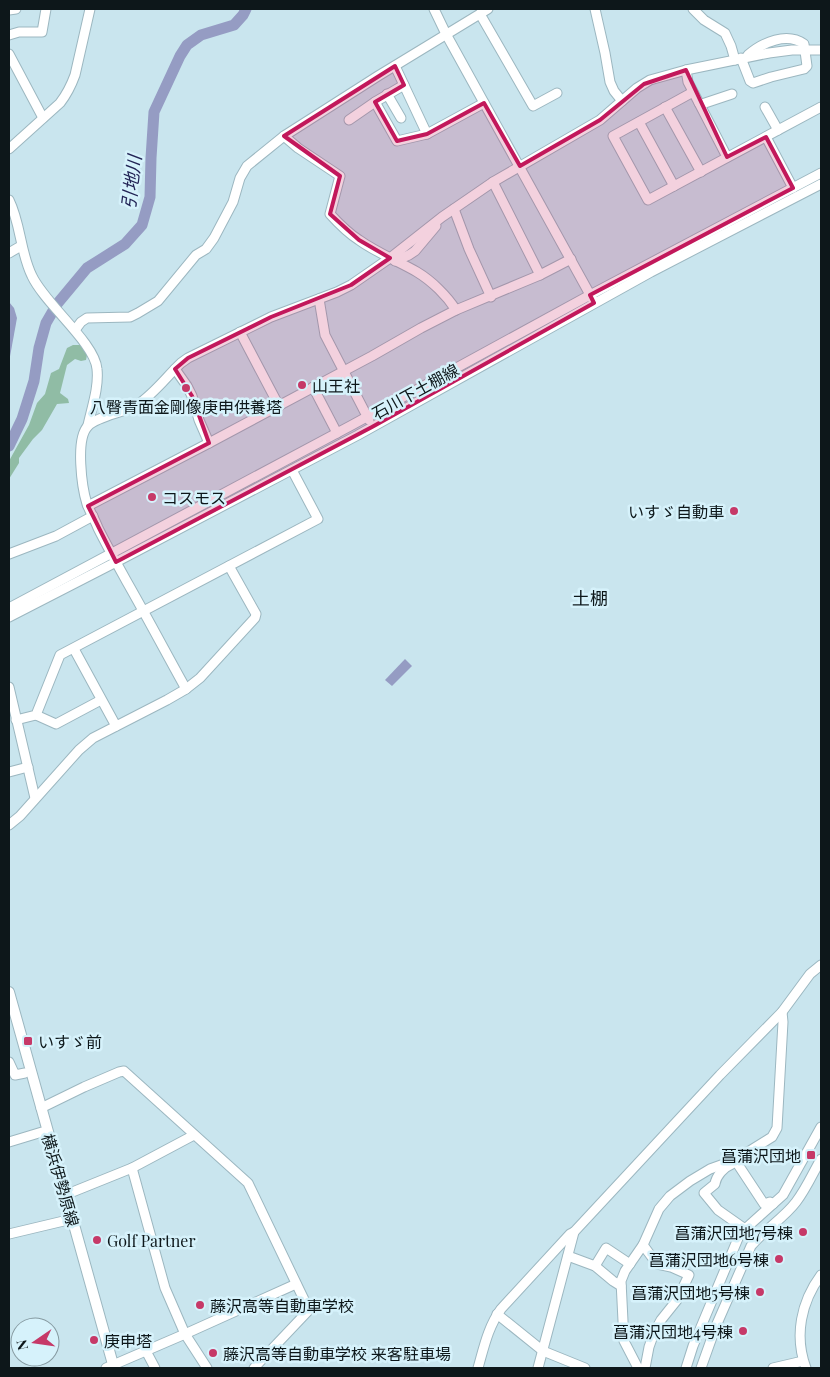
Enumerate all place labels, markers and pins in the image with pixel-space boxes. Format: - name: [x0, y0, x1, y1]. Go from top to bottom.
- place label: 山王社: [312, 375, 360, 396]
- marker: 山王社: [296, 379, 308, 391]
- marker: 八臀青面金剛像庚申供養塔: [180, 382, 192, 394]
- place label: 八臀青面金剛像庚申供養塔: [90, 396, 282, 417]
- place label: コスモス: [162, 487, 226, 508]
- marker: コスモス: [146, 491, 158, 503]
- place label: いすゞ自動車: [628, 501, 724, 522]
- marker: いすゞ自動車: [728, 505, 740, 517]
- place label: いすゞ前: [38, 1031, 102, 1052]
- marker: いすゞ前: [22, 1035, 34, 1047]
- place label: 菖蒲沢団地: [721, 1145, 801, 1166]
- marker: 菖蒲沢団地: [805, 1149, 817, 1161]
- place label: 菖蒲沢団地7号棟: [675, 1222, 793, 1243]
- marker: 菖蒲沢団地7号棟: [797, 1226, 809, 1238]
- place label: Golf Partner: [107, 1230, 196, 1251]
- marker: Golf Partner: [91, 1234, 103, 1246]
- place label: 菖蒲沢団地6号棟: [649, 1249, 769, 1270]
- marker: 菖蒲沢団地6号棟: [773, 1253, 785, 1265]
- place label: 菖蒲沢団地5号棟: [631, 1282, 750, 1303]
- marker: 菖蒲沢団地5号棟: [754, 1286, 766, 1298]
- place label: 藤沢高等自動車学校: [210, 1295, 354, 1316]
- marker: 藤沢高等自動車学校: [194, 1299, 206, 1311]
- place label: 菖蒲沢団地4号棟: [613, 1321, 733, 1342]
- marker: 菖蒲沢団地4号棟: [737, 1325, 749, 1337]
- place label: 庚申塔: [104, 1330, 152, 1351]
- marker: 庚申塔: [88, 1334, 100, 1346]
- place label: 藤沢高等自動車学校 来客駐車場: [223, 1343, 451, 1364]
- marker: 藤沢高等自動車学校 来客駐車場: [207, 1347, 219, 1359]

